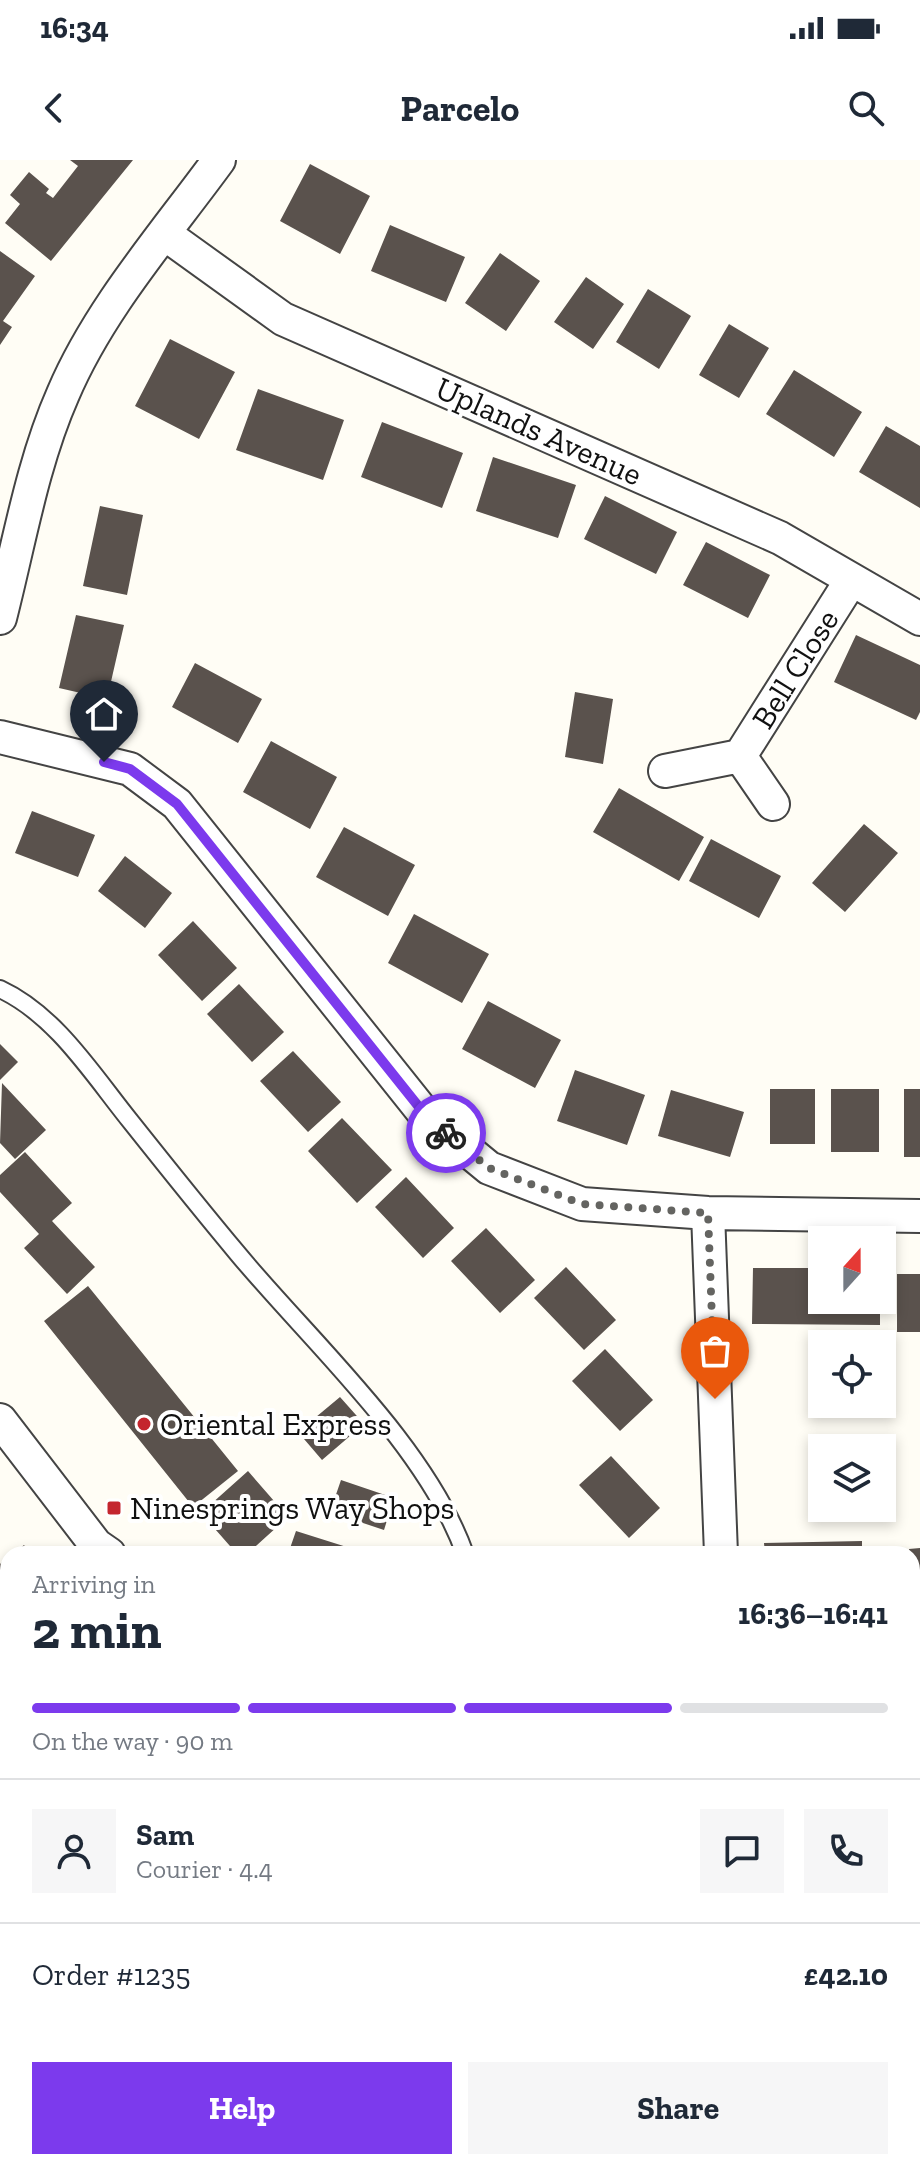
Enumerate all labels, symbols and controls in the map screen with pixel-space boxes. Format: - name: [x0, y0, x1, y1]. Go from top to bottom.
- text: 16:34: [40, 10, 109, 46]
- icon: back: [32, 86, 76, 130]
- icon: search: [844, 86, 888, 130]
- text: Parcelo: [401, 87, 519, 130]
- street label: Uplands Avenue: [430, 369, 648, 493]
- street label: Bell Close: [744, 602, 846, 736]
- pin: [70, 680, 138, 762]
- icon: home: [82, 692, 126, 736]
- courier: [406, 1093, 486, 1173]
- icon: bike: [424, 1111, 468, 1155]
- north arrow: [808, 1226, 896, 1314]
- map controls: [808, 1226, 896, 1522]
- pin: [681, 1317, 749, 1399]
- icon: bag: [693, 1329, 737, 1373]
- button: locate: [808, 1330, 896, 1418]
- place label: Oriental Express: [160, 1405, 392, 1443]
- marker: Oriental Express: [135, 1415, 153, 1433]
- button: layers: [808, 1434, 896, 1522]
- place label: Ninesprings Way Shops: [130, 1489, 455, 1527]
- marker: Ninesprings Way Shops: [105, 1499, 123, 1517]
- text: Arriving in: [32, 1568, 155, 1600]
- text: 16:36–16:41: [738, 1596, 888, 1632]
- text: 2 min: [32, 1599, 162, 1661]
- text: On the way · 90 m: [32, 1725, 233, 1757]
- button: person: [32, 1809, 116, 1893]
- button: chat: [700, 1809, 784, 1893]
- button: phone: [804, 1809, 888, 1893]
- text: Sam: [136, 1817, 194, 1853]
- text: Courier · 4.4: [136, 1853, 273, 1885]
- text: Order #1235: [32, 1957, 191, 1993]
- text: £42.10: [804, 1957, 888, 1993]
- button: Help: [32, 2062, 452, 2154]
- button: Share: [468, 2062, 888, 2154]

